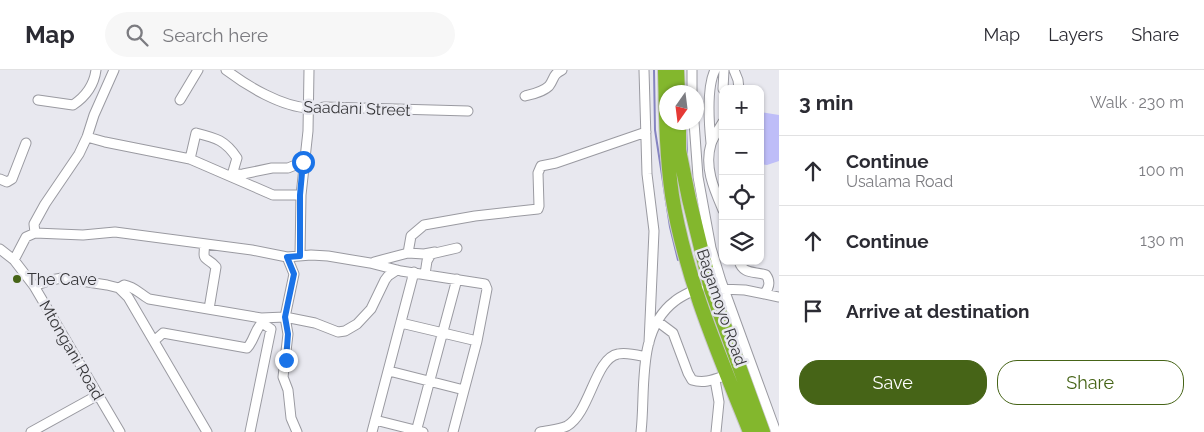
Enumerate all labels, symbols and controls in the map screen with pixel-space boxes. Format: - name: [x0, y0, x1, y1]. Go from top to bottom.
- search box: [105, 12, 455, 57]
- text: Map: [25, 20, 75, 49]
- icon: search: [123, 21, 151, 49]
- text: Search here: [163, 24, 268, 46]
- text: Map: [984, 24, 1020, 45]
- text: Layers: [1048, 24, 1103, 45]
- text: Share: [1131, 24, 1179, 45]
- north arrow: [659, 85, 704, 130]
- map controls: [719, 85, 764, 265]
- button: +: [719, 85, 764, 130]
- text: 3 min: [799, 90, 853, 115]
- text: Walk · 230 m: [1090, 93, 1184, 112]
- street label: Saadani Street: [303, 97, 411, 120]
- button: −: [719, 130, 764, 175]
- text: Continue: [846, 150, 929, 172]
- route start: [292, 151, 315, 174]
- icon: ahead: [799, 157, 827, 185]
- text: 100 m: [1139, 161, 1184, 180]
- text: Usalama Road: [846, 172, 953, 191]
- button: locate: [719, 175, 764, 220]
- button: layers: [719, 220, 764, 265]
- icon: ahead: [799, 227, 827, 255]
- text: Continue: [846, 230, 929, 252]
- text: 130 m: [1140, 231, 1184, 250]
- street label: Bagamoyo Road: [693, 246, 750, 368]
- place label: The Cave: [27, 270, 97, 289]
- marker: The Cave: [11, 273, 23, 285]
- street label: Mtongani Road: [35, 297, 108, 403]
- icon: arrive: [799, 297, 827, 325]
- text: Arrive at destination: [846, 300, 1030, 322]
- route end: [275, 349, 298, 372]
- button: Save: [799, 360, 987, 405]
- button: Share: [997, 360, 1184, 405]

